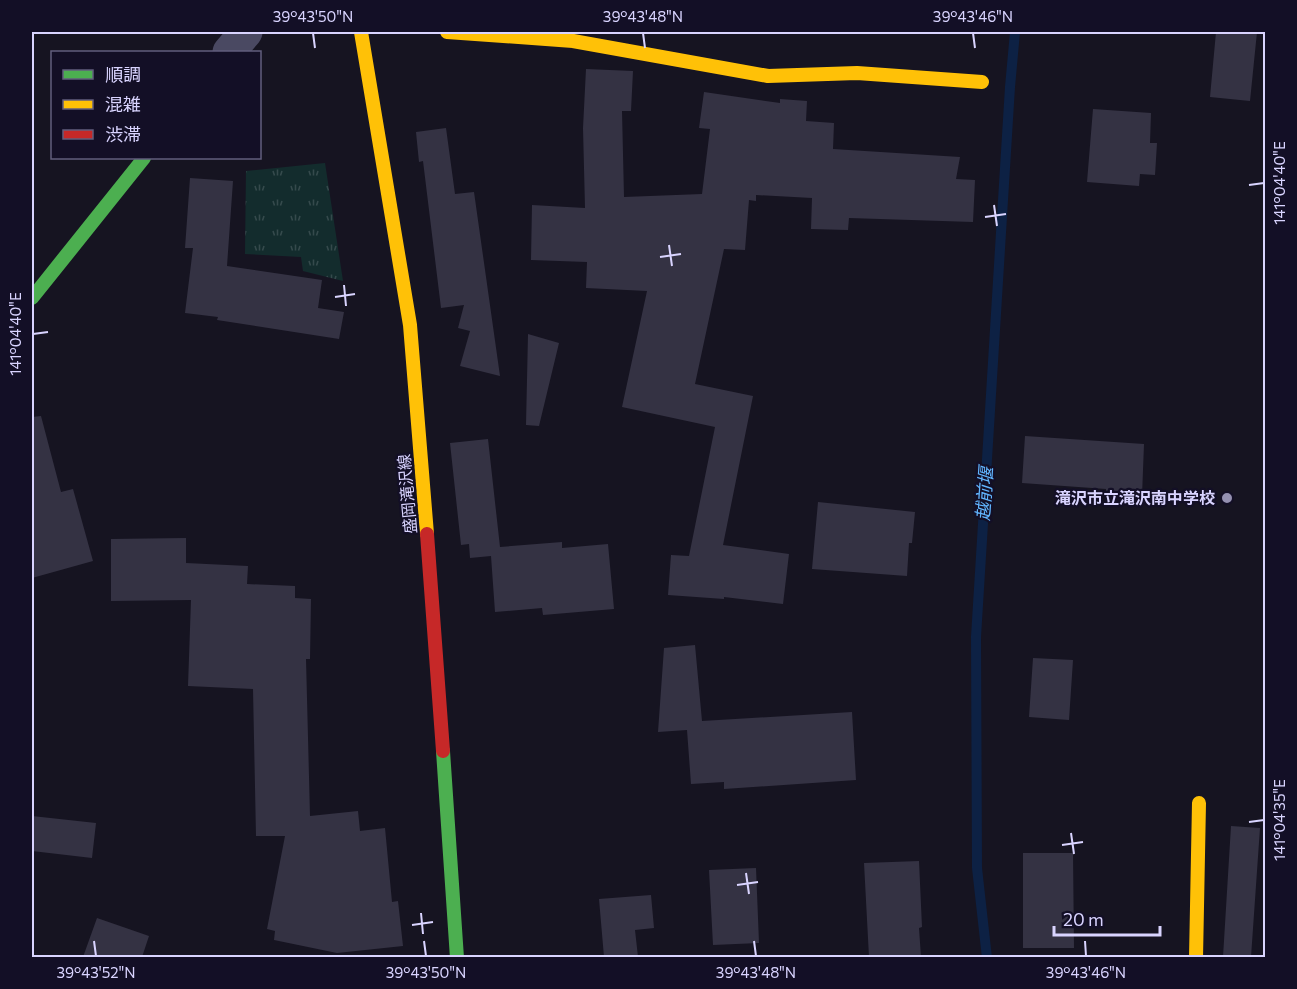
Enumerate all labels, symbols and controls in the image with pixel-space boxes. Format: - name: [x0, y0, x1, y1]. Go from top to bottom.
- text: 39°43'50"N: [273, 7, 353, 25]
- text: 39°43'48"N: [603, 7, 683, 25]
- text: 39°43'46"N: [933, 7, 1013, 25]
- legend: [51, 51, 261, 159]
- text: 順調: [105, 63, 141, 85]
- text: 混雑: [105, 93, 141, 115]
- text: 渋滞: [105, 123, 141, 145]
- text: 141°04'40"E: [1270, 141, 1288, 225]
- text: 141°04'40"E: [6, 292, 24, 376]
- street label: 盛岡滝沢線: [394, 453, 419, 535]
- water label: 越前堰: [971, 463, 997, 522]
- place label: 滝沢市立滝沢南中学校: [1055, 488, 1215, 507]
- marker: 滝沢市立滝沢南中学校: [1220, 491, 1234, 505]
- text: 141°04'35"E: [1270, 779, 1288, 861]
- scale bar: [1054, 899, 1160, 937]
- text: 20 m: [1063, 908, 1104, 930]
- text: 39°43'52"N: [56, 963, 136, 981]
- text: 39°43'50"N: [386, 963, 466, 981]
- text: 39°43'48"N: [716, 963, 796, 981]
- text: 39°43'46"N: [1046, 963, 1126, 981]

